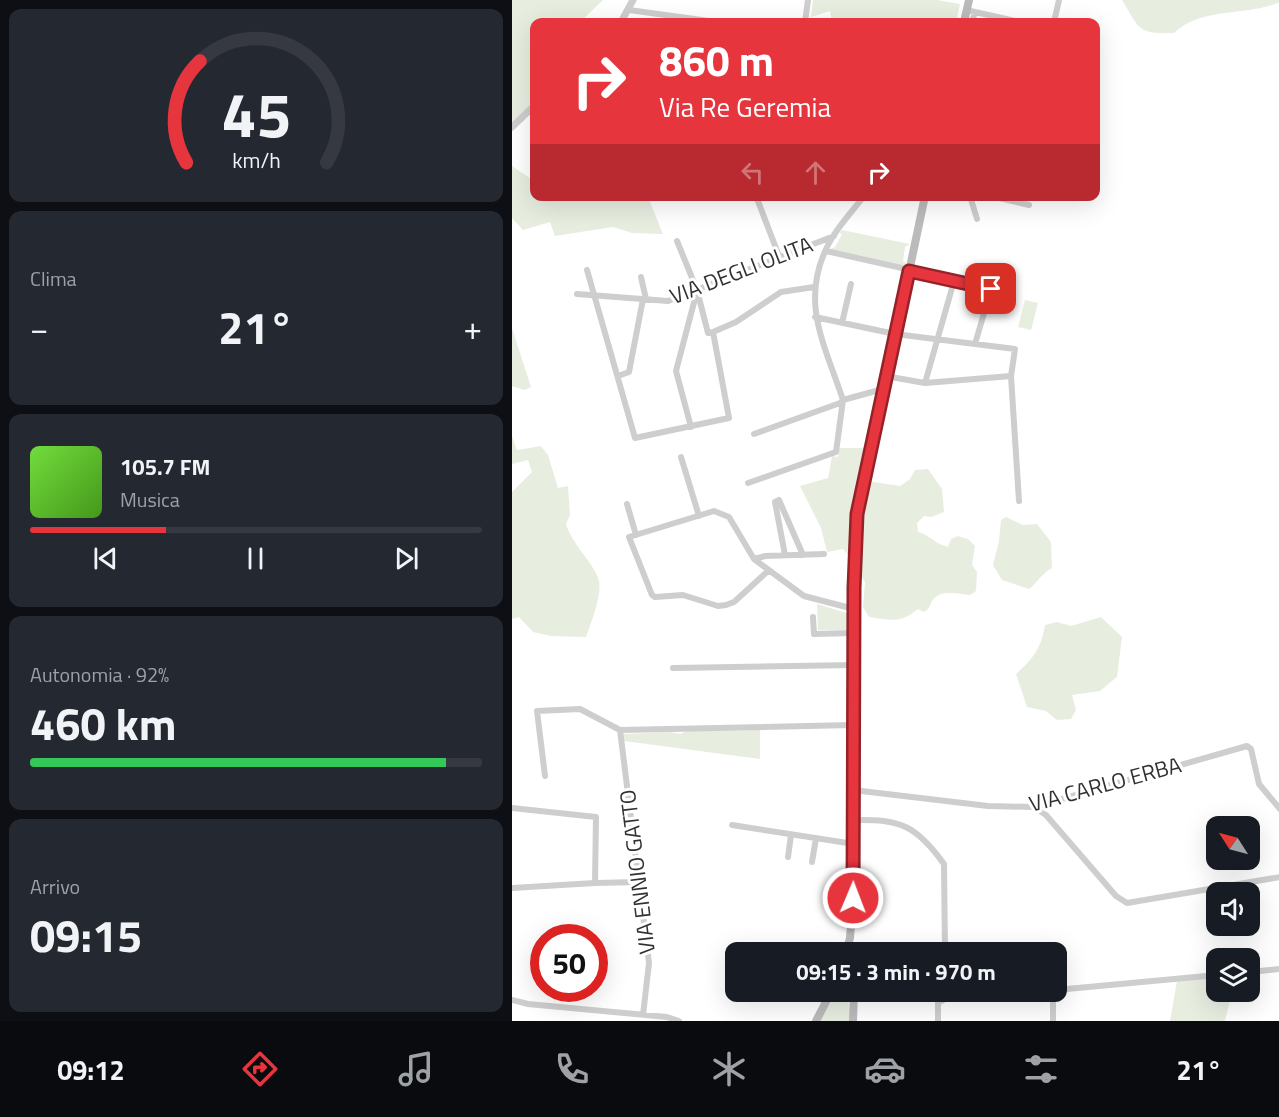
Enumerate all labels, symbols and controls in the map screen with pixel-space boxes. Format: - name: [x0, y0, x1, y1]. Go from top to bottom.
- text: 860 m: [659, 28, 774, 92]
- icon: right: [560, 42, 638, 120]
- text: 45: [221, 66, 291, 161]
- text: Via Re Geremia: [659, 86, 831, 127]
- text: km/h: [232, 144, 280, 176]
- icon: left: [736, 156, 769, 189]
- icon: ahead: [799, 156, 832, 189]
- icon: right: [862, 156, 895, 189]
- street label: VIA DEGLI OLITA: [665, 227, 817, 313]
- text: Clima: [30, 263, 77, 294]
- pin: [965, 263, 1016, 314]
- icon: arrive: [974, 272, 1007, 305]
- text: 21°: [218, 293, 294, 361]
- text: −: [30, 303, 48, 353]
- text: +: [464, 303, 482, 353]
- text: 105.7 FM: [120, 450, 210, 484]
- text: Musica: [120, 484, 180, 515]
- icon: previous: [89, 542, 122, 575]
- icon: pause: [239, 542, 272, 575]
- icon: next: [390, 542, 423, 575]
- text: Autonomia · 92%: [30, 659, 169, 690]
- text: 460 km: [30, 689, 176, 757]
- street label: VIA CARLO ERBA: [1025, 747, 1185, 821]
- street label: VIA ENNIO GATTO: [610, 788, 664, 956]
- north arrow: [1206, 816, 1260, 870]
- map controls: [1206, 816, 1260, 1002]
- position arrow: [821, 866, 885, 930]
- text: Arrivo: [30, 871, 80, 902]
- button: sound: [1206, 882, 1260, 936]
- text: 09:15: [30, 901, 142, 969]
- speed limit sign: 50: [530, 924, 608, 1002]
- button: layers: [1206, 948, 1260, 1002]
- text: 09:15 · 3 min · 970 m: [796, 955, 996, 989]
- icon: directions: [239, 1048, 281, 1090]
- icon: music: [395, 1048, 437, 1090]
- icon: phone: [551, 1048, 593, 1090]
- icon: climate: [708, 1048, 750, 1090]
- icon: car: [864, 1048, 906, 1090]
- icon: filters: [1020, 1048, 1062, 1090]
- text: 09:12: [57, 1049, 125, 1090]
- text: 21°: [1176, 1049, 1222, 1090]

